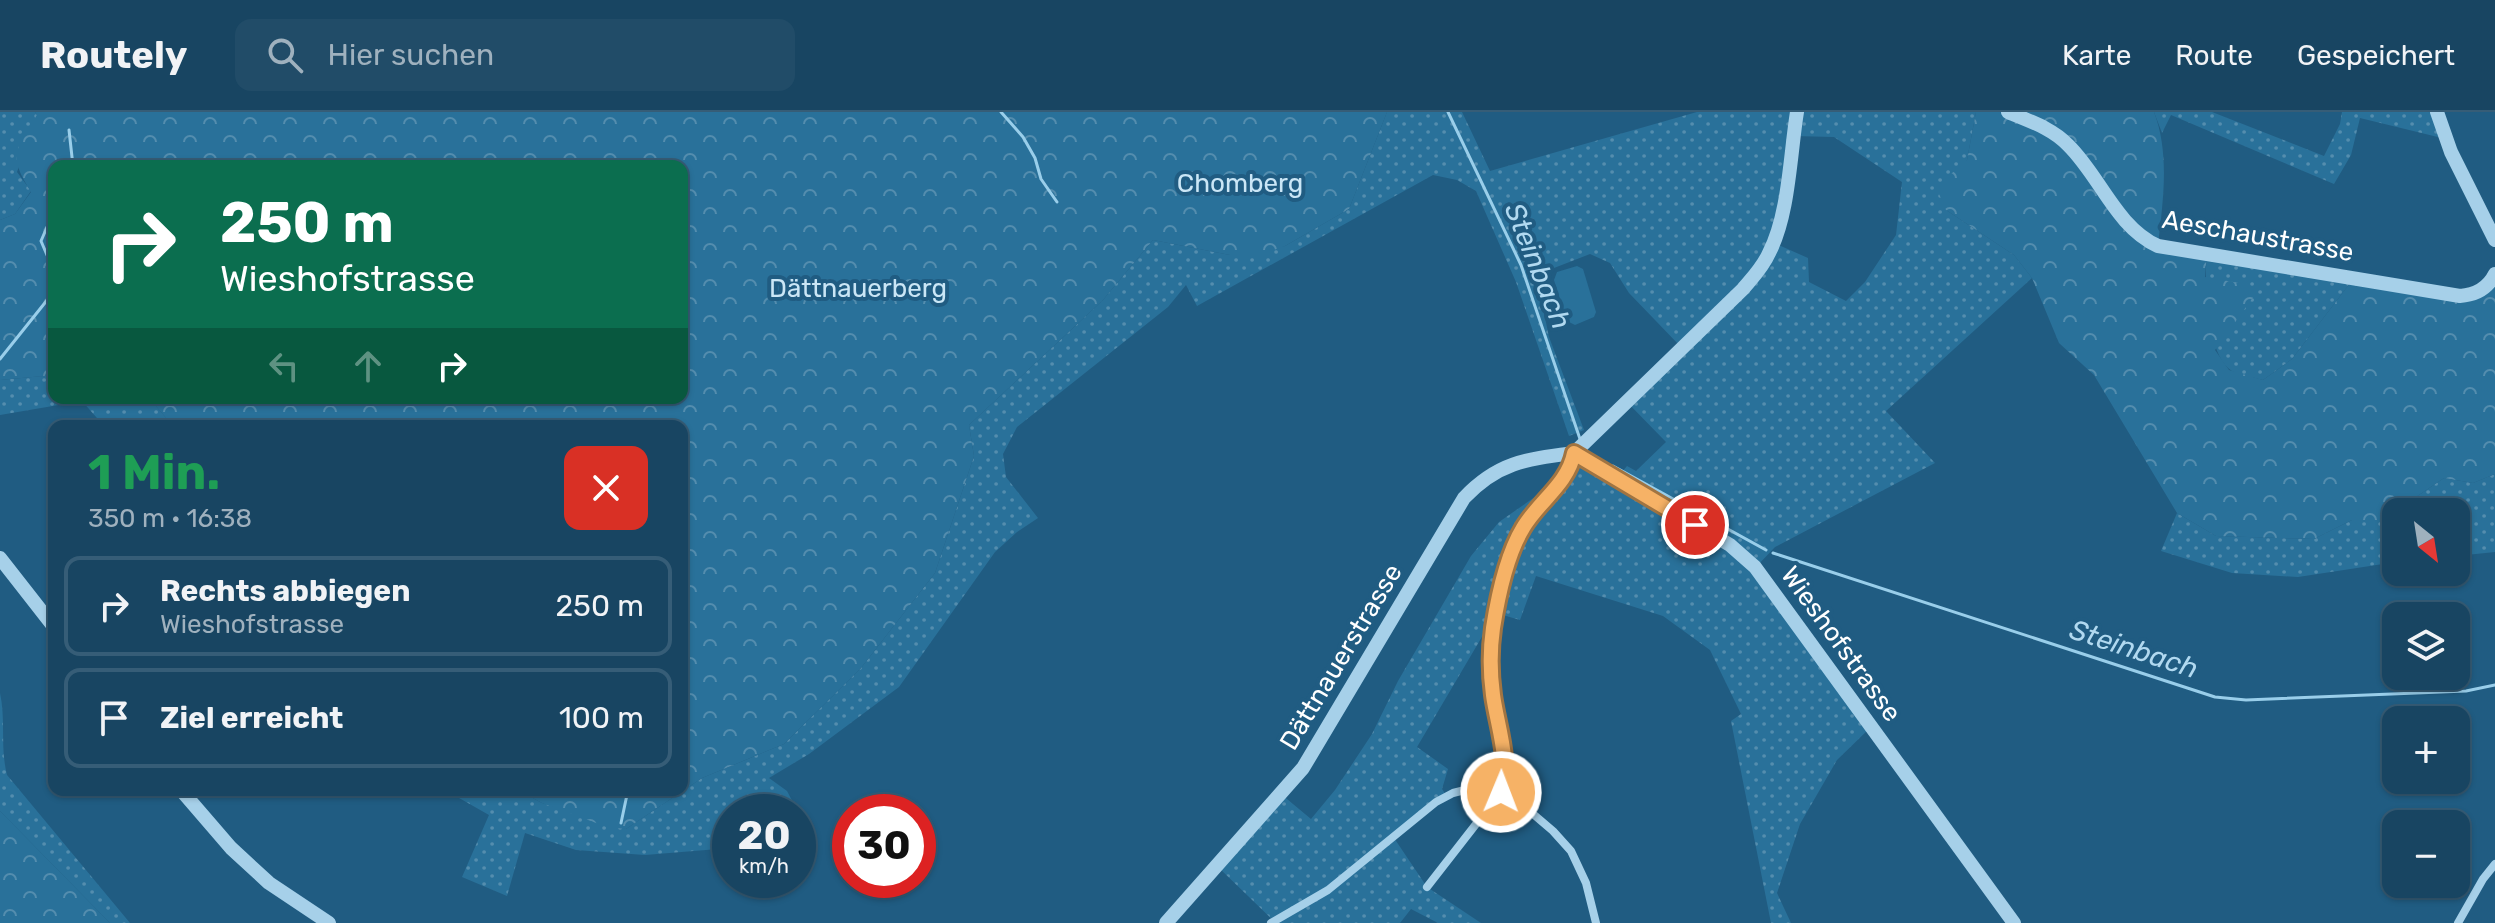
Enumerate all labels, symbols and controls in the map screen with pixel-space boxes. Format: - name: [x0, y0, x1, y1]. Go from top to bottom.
- search box: [235, 19, 795, 91]
- text: Routely: [40, 32, 187, 78]
- icon: search: [263, 33, 307, 77]
- text: Hier suchen: [327, 37, 494, 73]
- text: Karte: [2062, 39, 2131, 72]
- text: Route: [2175, 39, 2253, 72]
- text: Gespeichert: [2297, 39, 2455, 72]
- park label: Chomberg: [1177, 168, 1303, 199]
- text: 250 m: [220, 190, 394, 256]
- icon: right: [88, 192, 192, 296]
- water label: Steinbach: [1498, 198, 1578, 334]
- street label: Aeschaustrasse: [2160, 204, 2356, 268]
- text: Wieshofstrasse: [220, 257, 475, 300]
- park label: Dättnauerberg: [769, 273, 947, 304]
- icon: left: [262, 344, 306, 388]
- icon: ahead: [346, 344, 390, 388]
- icon: right: [430, 344, 474, 388]
- text: 1 Min.: [88, 444, 220, 501]
- button: close: [564, 446, 648, 530]
- pin: [1661, 491, 1729, 559]
- north arrow: [2382, 498, 2470, 586]
- map controls: [2382, 498, 2470, 898]
- text: 350 m · 16:38: [88, 503, 252, 534]
- icon: arrive: [1673, 503, 1717, 547]
- street label: Dättnauerstrasse: [1273, 559, 1409, 755]
- street label: Wieshofstrasse: [1774, 560, 1908, 728]
- text: Rechts abbiegen: [160, 573, 410, 609]
- icon: right: [92, 584, 136, 628]
- text: 250 m: [556, 588, 644, 624]
- button: layers: [2382, 602, 2470, 690]
- text: Wieshofstrasse: [160, 609, 344, 640]
- water label: Steinbach: [2066, 613, 2202, 685]
- icon: arrive: [92, 696, 136, 740]
- text: Ziel erreicht: [160, 700, 343, 736]
- text: 100 m: [559, 700, 644, 736]
- button: +: [2382, 706, 2470, 794]
- position arrow: [1459, 750, 1543, 834]
- speed limit sign: 30: [832, 794, 936, 898]
- button: −: [2382, 810, 2470, 898]
- text: 20: [737, 812, 791, 859]
- text: km/h: [739, 854, 789, 878]

